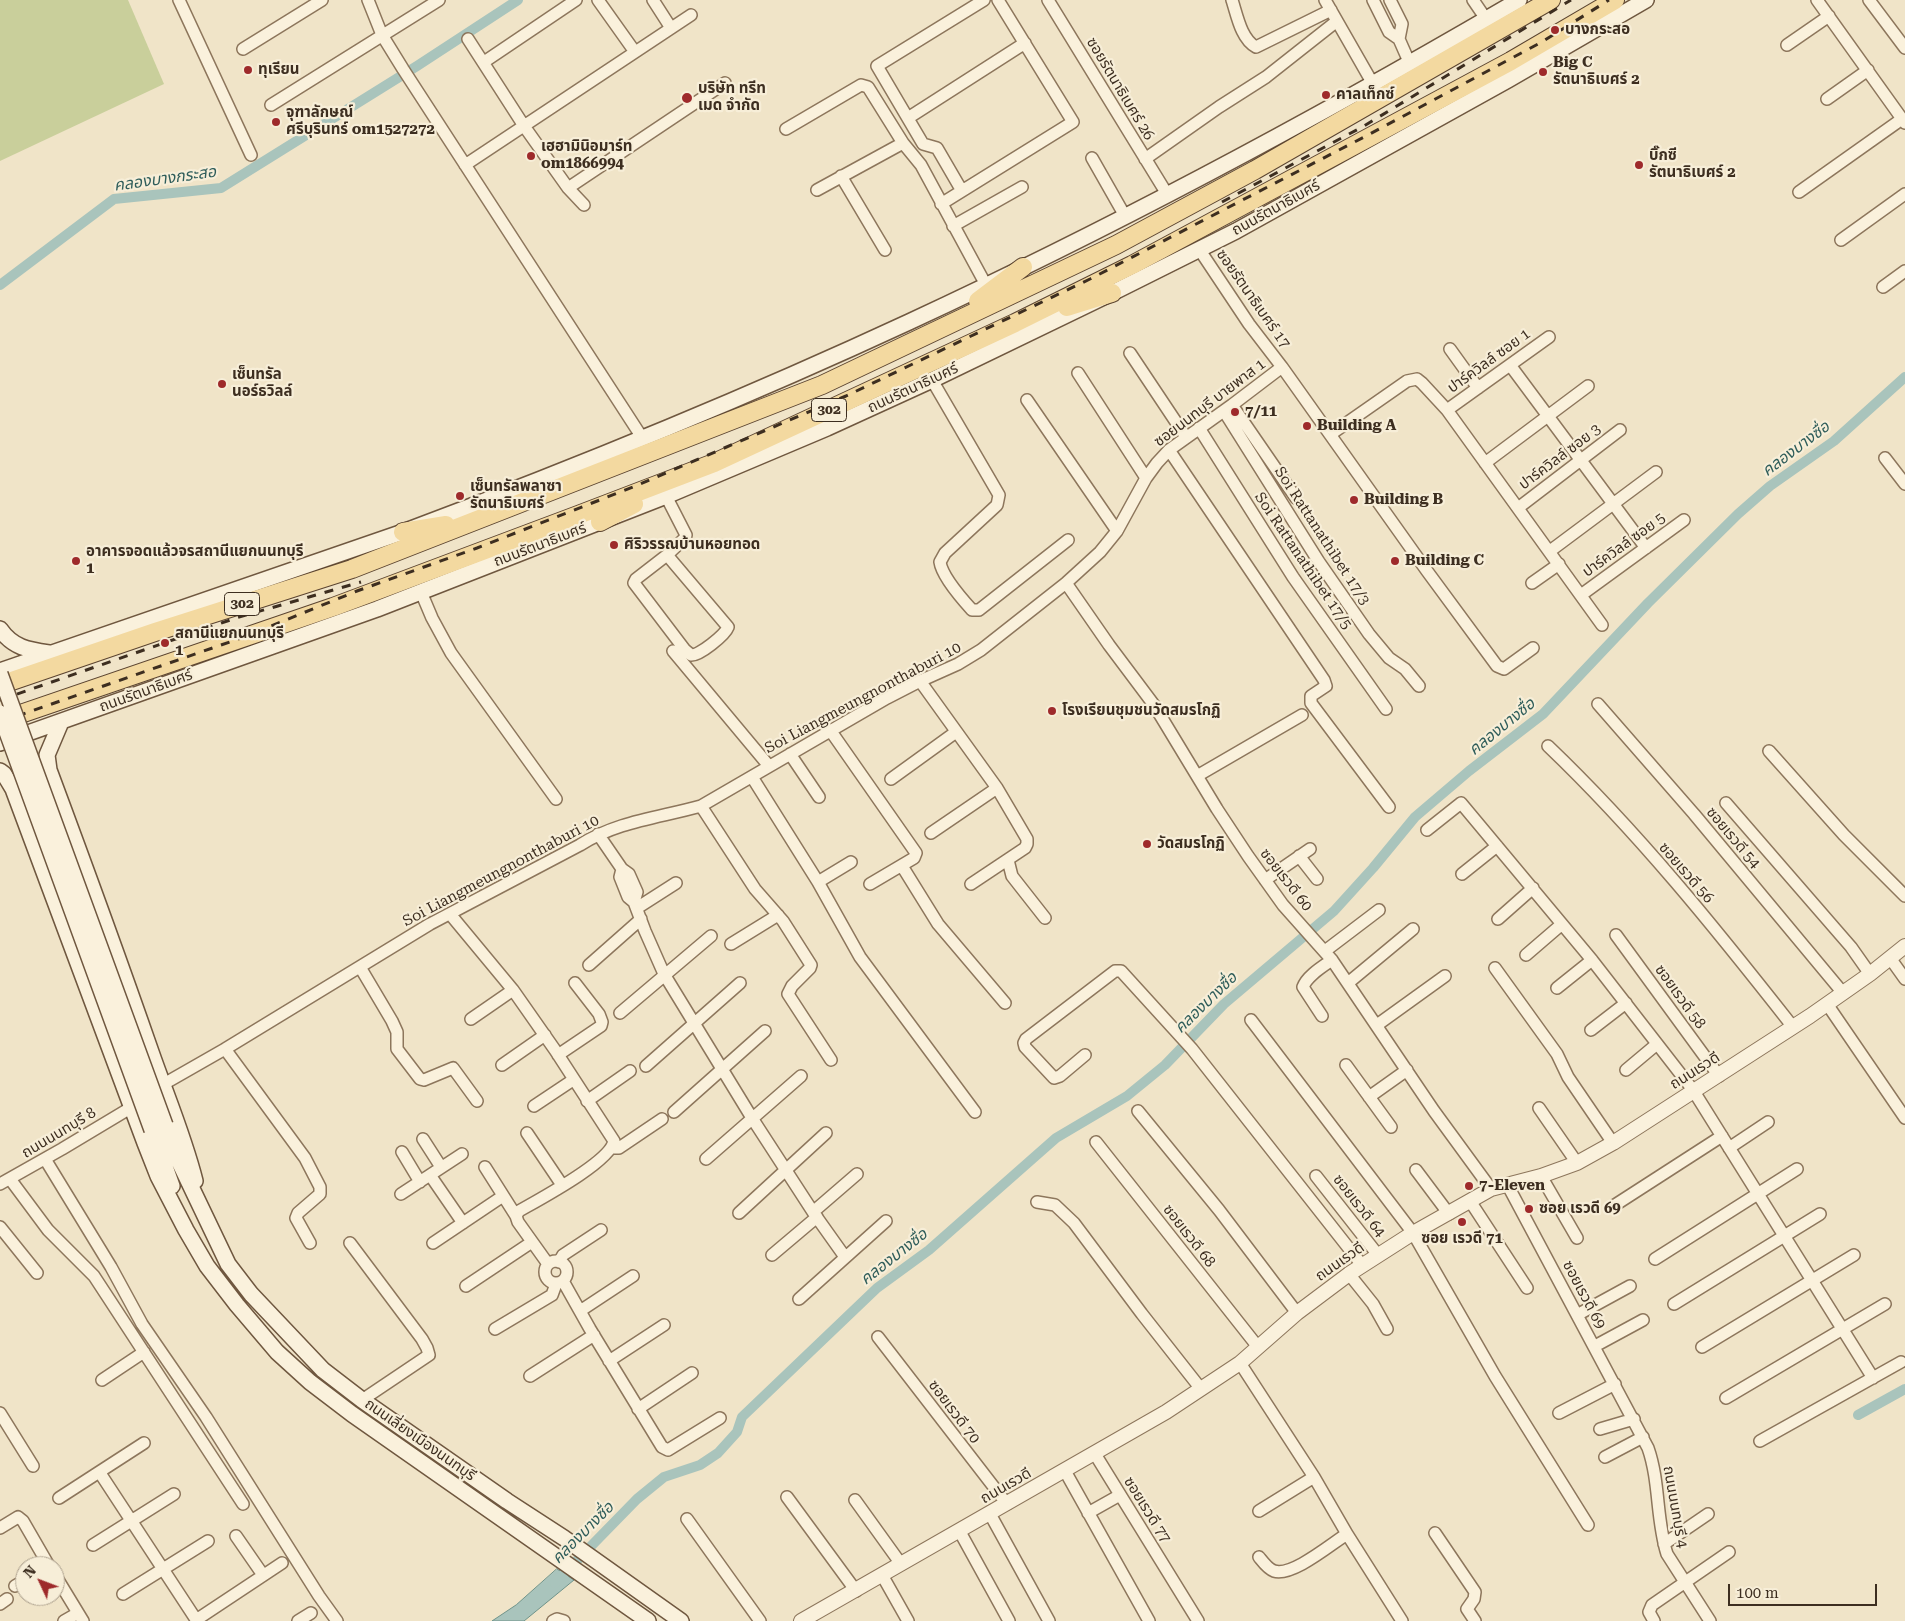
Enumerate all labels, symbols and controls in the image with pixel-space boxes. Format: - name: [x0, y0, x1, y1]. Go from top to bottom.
- place label: บางกระสอ: [1565, 21, 1630, 39]
- marker: บางกระสอ: [1549, 24, 1561, 36]
- street label: ซอยรัตนาธิเบศร์ 26: [1082, 34, 1158, 144]
- place label: Big C รัตนาธิเบศร์ 2: [1553, 54, 1640, 89]
- place label: ทุเรียน: [258, 61, 300, 79]
- marker: ทุเรียน: [242, 64, 254, 76]
- marker: Big C รัตนาธิเบศร์ 2: [1537, 66, 1549, 78]
- place label: บริษัท ทรีท เมด จำกัด: [698, 80, 766, 115]
- place label: คาลเท็กซ์: [1336, 86, 1394, 104]
- marker: คาลเท็กซ์: [1320, 89, 1332, 101]
- marker: บริษัท ทรีท เมด จำกัด: [680, 91, 694, 105]
- place label: จุฑาลักษณ์ ศรีบุรินทร์ om1527272: [286, 104, 435, 139]
- marker: จุฑาลักษณ์ ศรีบุรินทร์ om1527272: [270, 116, 282, 128]
- place label: เฮฮามินิอมาร์ท om1866994: [541, 138, 632, 173]
- place label: บิ๊กซี รัตนาธิเบศร์ 2: [1649, 147, 1736, 182]
- marker: เฮฮามินิอมาร์ท om1866994: [525, 150, 537, 162]
- marker: บิ๊กซี รัตนาธิเบศร์ 2: [1633, 159, 1645, 171]
- water label: คลองบางกระสอ: [113, 162, 217, 196]
- street label: ถนนรัตนาธิเบศร์: [1229, 176, 1323, 240]
- street label: ซอยรัตนาธิเบศร์ 17: [1212, 246, 1294, 352]
- street label: ปาร์ควิลล์ ซอย 1: [1444, 325, 1534, 397]
- street label: ซอยนนทบุรี บายพาส 1: [1151, 355, 1269, 451]
- street label: ถนนรัตนาธิเบศร์: [865, 359, 961, 417]
- place label: เซ็นทรัล นอร์ธวิลล์: [232, 366, 292, 401]
- marker: เซ็นทรัล นอร์ธวิลล์: [216, 378, 228, 390]
- road number: 302: [812, 398, 846, 422]
- place label: 7/11: [1245, 403, 1277, 421]
- marker: 7/11: [1229, 406, 1241, 418]
- place label: Building A: [1317, 417, 1396, 435]
- water label: คลองบางซื่อ: [1758, 417, 1834, 481]
- marker: Building A: [1301, 420, 1313, 432]
- street label: ปาร์ควิลล์ ซอย 3: [1515, 420, 1605, 494]
- street label: Soi Rattanathibet 17/3: [1270, 463, 1374, 609]
- place label: เซ็นทรัลพลาซา รัตนาธิเบศร์: [470, 478, 562, 513]
- street label: Soi Rattanathibet 17/5: [1250, 489, 1356, 633]
- marker: เซ็นทรัลพลาซา รัตนาธิเบศร์: [454, 490, 466, 502]
- place label: Building B: [1364, 491, 1443, 509]
- marker: Building B: [1348, 494, 1360, 506]
- street label: ปาร์ควิลล์ ซอย 5: [1579, 509, 1669, 581]
- street label: ถนนรัตนาธิเบศร์: [491, 519, 589, 571]
- place label: ศิริวรรณบ้านหอยทอด: [624, 536, 760, 554]
- marker: ศิริวรรณบ้านหอยทอด: [608, 539, 620, 551]
- place label: อาคารจอดแล้วจรสถานีแยกนนทบุรี 1: [86, 543, 304, 578]
- place label: Building C: [1405, 552, 1484, 570]
- marker: อาคารจอดแล้วจรสถานีแยกนนทบุรี 1: [70, 555, 82, 567]
- marker: Building C: [1389, 555, 1401, 567]
- road number: 302: [224, 592, 260, 616]
- place label: สถานีแยกนนทบุรี 1: [175, 625, 284, 660]
- marker: สถานีแยกนนทบุรี 1: [159, 637, 171, 649]
- street label: Soi Liangmeungnonthaburi 10: [762, 638, 964, 758]
- street label: ถนนรัตนาธิเบศร์: [97, 666, 195, 716]
- water label: คลองบางซื่อ: [1465, 695, 1539, 759]
- place label: โรงเรียนชุมชนวัดสมรโกฏิ: [1062, 702, 1221, 720]
- marker: โรงเรียนชุมชนวัดสมรโกฏิ: [1046, 705, 1058, 717]
- street label: ซอยเรวดี 54: [1702, 804, 1764, 872]
- street label: Soi Liangmeungnonthaburi 10: [400, 811, 602, 931]
- place label: วัดสมรโกฏิ: [1157, 835, 1225, 853]
- marker: วัดสมรโกฏิ: [1141, 838, 1153, 850]
- street label: ซอยเรวดี 56: [1655, 839, 1717, 907]
- street label: ซอยเรวดี 60: [1256, 845, 1316, 915]
- street label: ซอยเรวดี 58: [1651, 962, 1709, 1032]
- water label: คลองบางซื่อ: [1171, 968, 1241, 1038]
- street label: ถนนเรวดี: [1667, 1049, 1723, 1093]
- street label: ถนนนนทบุรี 8: [19, 1104, 99, 1162]
- street label: ซอยเรวดี 64: [1329, 1171, 1389, 1241]
- place label: 7-Eleven: [1479, 1177, 1545, 1195]
- marker: 7-Eleven: [1463, 1180, 1475, 1192]
- place label: ซอย เรวดี 69: [1539, 1200, 1621, 1218]
- street label: ซอยเรวดี 68: [1159, 1201, 1219, 1271]
- marker: ซอย เรวดี 69: [1523, 1203, 1535, 1215]
- marker: ซอย เรวดี 71: [1456, 1216, 1468, 1228]
- water label: คลองบางซื่อ: [857, 1225, 931, 1289]
- place label: ซอย เรวดี 71: [1421, 1230, 1503, 1248]
- street label: ถนนเรวดี: [1312, 1239, 1368, 1285]
- street label: ซอยเรวดี 69: [1559, 1258, 1609, 1332]
- street label: ซอยเรวดี 70: [924, 1377, 984, 1447]
- street label: ถนนเลี่ยงเมืองนนทบุรี: [361, 1395, 479, 1485]
- street label: ถนนเรวดี: [977, 1464, 1035, 1508]
- street label: ถนนนนทบุรี 4: [1659, 1464, 1691, 1550]
- street label: ซอยเรวดี 77: [1120, 1474, 1174, 1546]
- water label: คลองบางซื่อ: [548, 1498, 618, 1568]
- north arrow: [15, 1556, 65, 1606]
- text: N: [20, 1562, 39, 1581]
- scale bar: [1730, 1574, 1879, 1606]
- text: 100 m: [1736, 1584, 1779, 1602]

